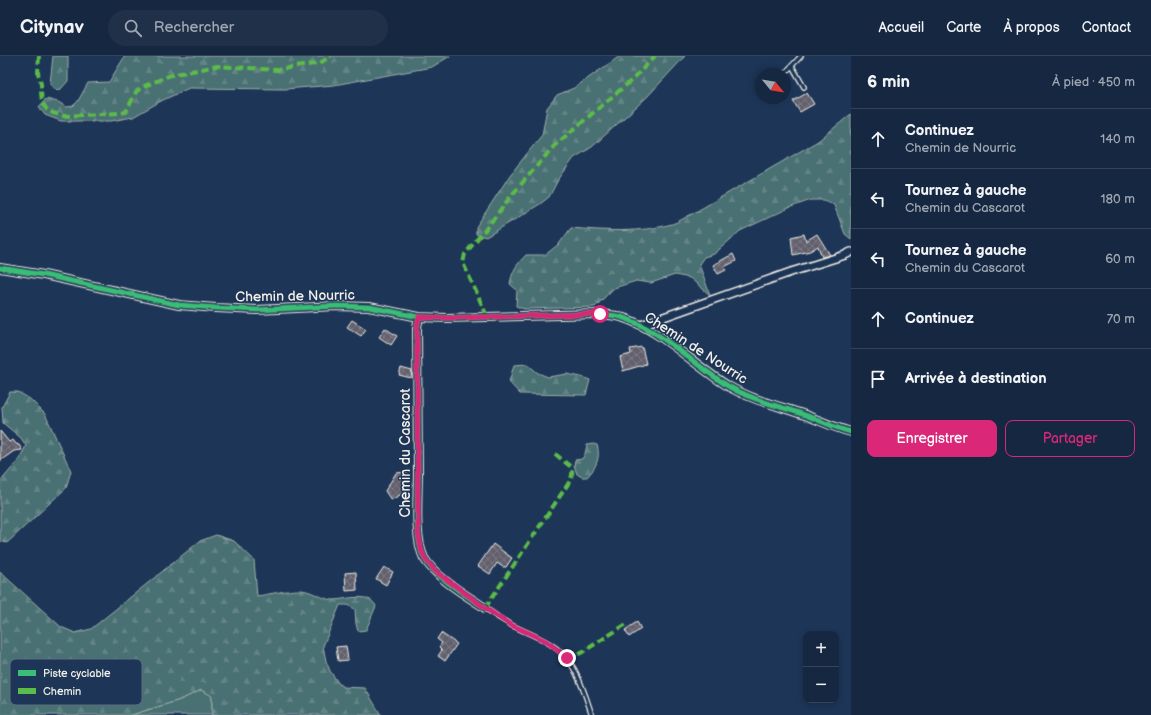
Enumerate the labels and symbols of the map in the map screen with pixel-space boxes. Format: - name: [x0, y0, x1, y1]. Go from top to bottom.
- north arrow: [755, 68, 791, 104]
- street label: Chemin de Nourric: [235, 286, 355, 306]
- route start: [591, 305, 609, 323]
- street label: Chemin de Nourric: [641, 308, 751, 388]
- street label: Chemin du Cascarot: [397, 388, 414, 518]
- route end: [558, 649, 576, 667]
- legend: [10, 659, 142, 705]
- text: Piste cyclable: [43, 667, 111, 680]
- text: Chemin: [43, 685, 81, 698]

